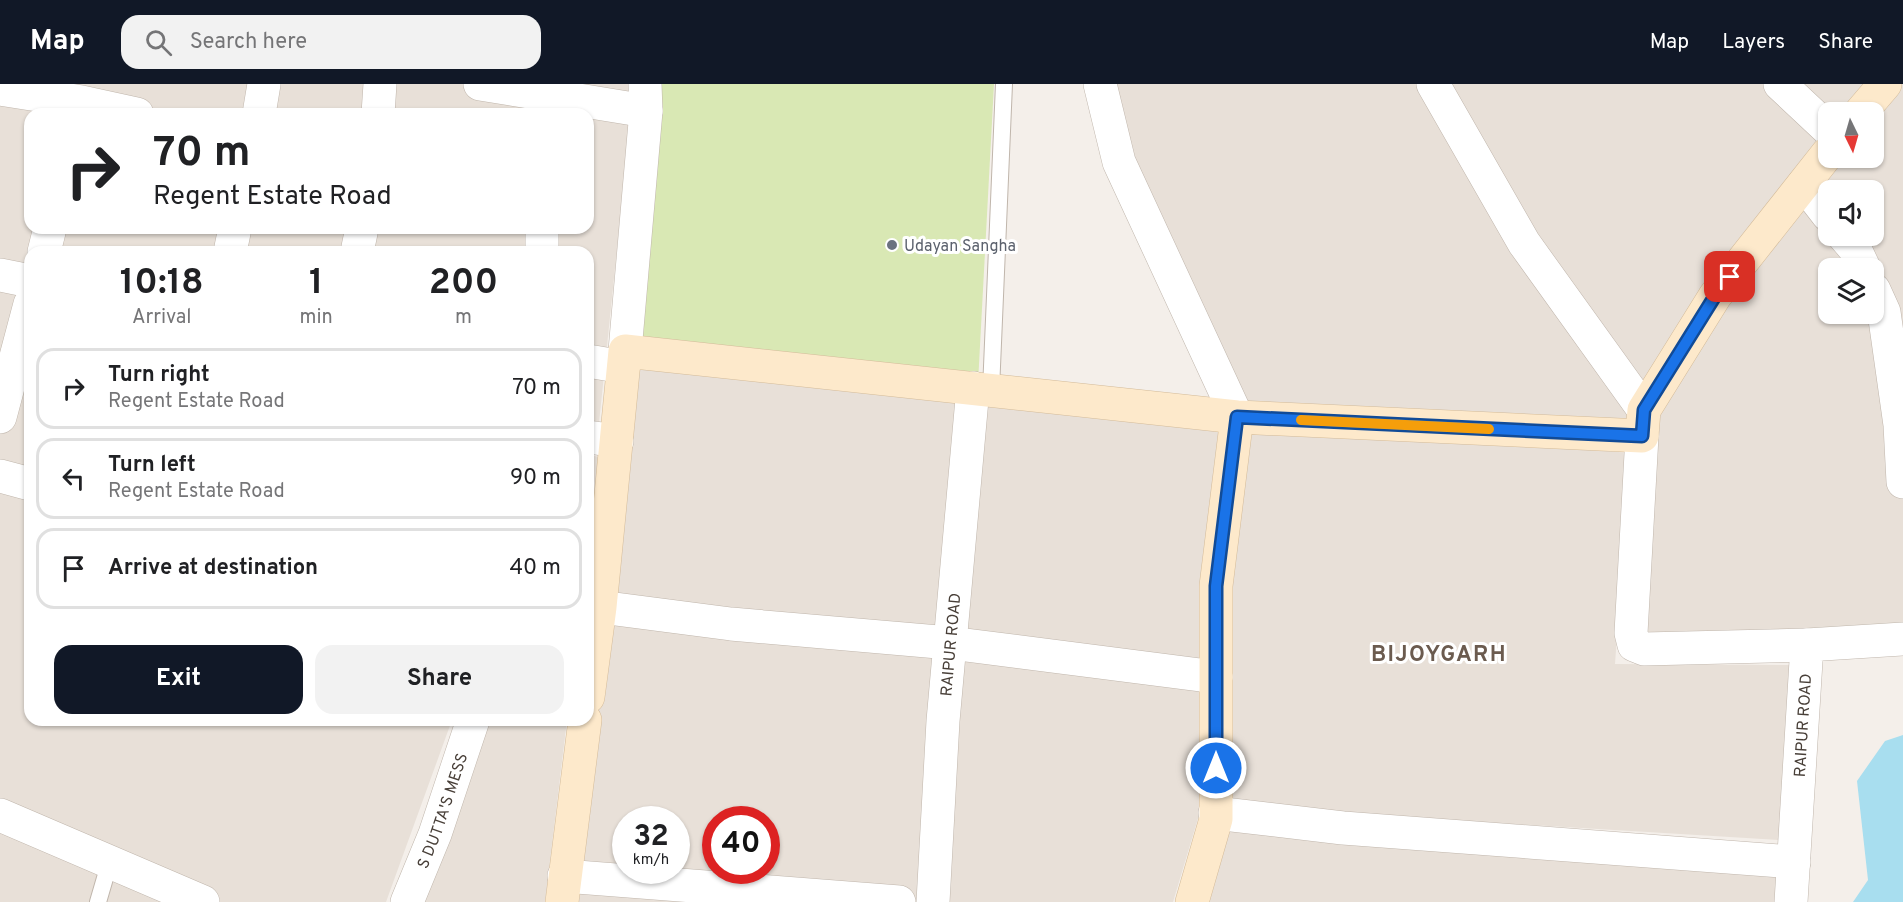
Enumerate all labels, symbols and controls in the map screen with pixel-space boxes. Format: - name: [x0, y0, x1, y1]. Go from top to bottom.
- search box: [121, 15, 541, 69]
- text: Map: [30, 24, 85, 60]
- icon: search: [142, 26, 175, 59]
- text: Search here: [190, 29, 307, 56]
- text: Map: [1650, 29, 1689, 56]
- text: Layers: [1722, 29, 1785, 56]
- text: Share: [1818, 29, 1873, 56]
- north arrow: [1818, 102, 1884, 168]
- map controls: [1818, 102, 1884, 324]
- text: 70 m: [153, 128, 251, 181]
- icon: right: [54, 132, 132, 210]
- text: Regent Estate Road: [153, 180, 392, 214]
- button: sound: [1818, 180, 1884, 246]
- place label: Udayan Sangha: [904, 237, 1016, 257]
- marker: Udayan Sangha: [885, 238, 899, 252]
- pin: [1704, 251, 1755, 302]
- button: layers: [1818, 258, 1884, 324]
- icon: arrive: [1713, 260, 1746, 293]
- text: 10:18: [120, 261, 204, 307]
- text: 1: [309, 261, 323, 307]
- text: 200: [429, 261, 498, 307]
- text: Arrival: [132, 305, 192, 331]
- text: min: [300, 305, 333, 331]
- text: m: [455, 305, 472, 331]
- text: Turn right: [108, 362, 210, 389]
- icon: right: [57, 372, 90, 405]
- text: 70 m: [512, 375, 561, 402]
- text: Regent Estate Road: [108, 389, 285, 415]
- text: Turn left: [108, 452, 196, 479]
- icon: left: [57, 462, 90, 495]
- text: 90 m: [510, 465, 561, 492]
- text: Regent Estate Road: [108, 479, 285, 505]
- icon: arrive: [57, 552, 90, 585]
- text: Arrive at destination: [108, 555, 318, 582]
- text: 40 m: [509, 555, 561, 582]
- street label: RAIPUR ROAD: [937, 592, 966, 697]
- district label: BIJOYGARH: [1371, 642, 1507, 669]
- button: Exit: [54, 645, 303, 714]
- button: Share: [315, 645, 564, 714]
- street label: RAIPUR ROAD: [1791, 673, 1817, 778]
- position arrow: [1184, 736, 1248, 800]
- street label: S DUTTA'S MESS: [414, 751, 473, 872]
- speed limit sign: 40: [702, 806, 780, 884]
- text: 32: [633, 819, 669, 856]
- text: km/h: [633, 851, 669, 870]

